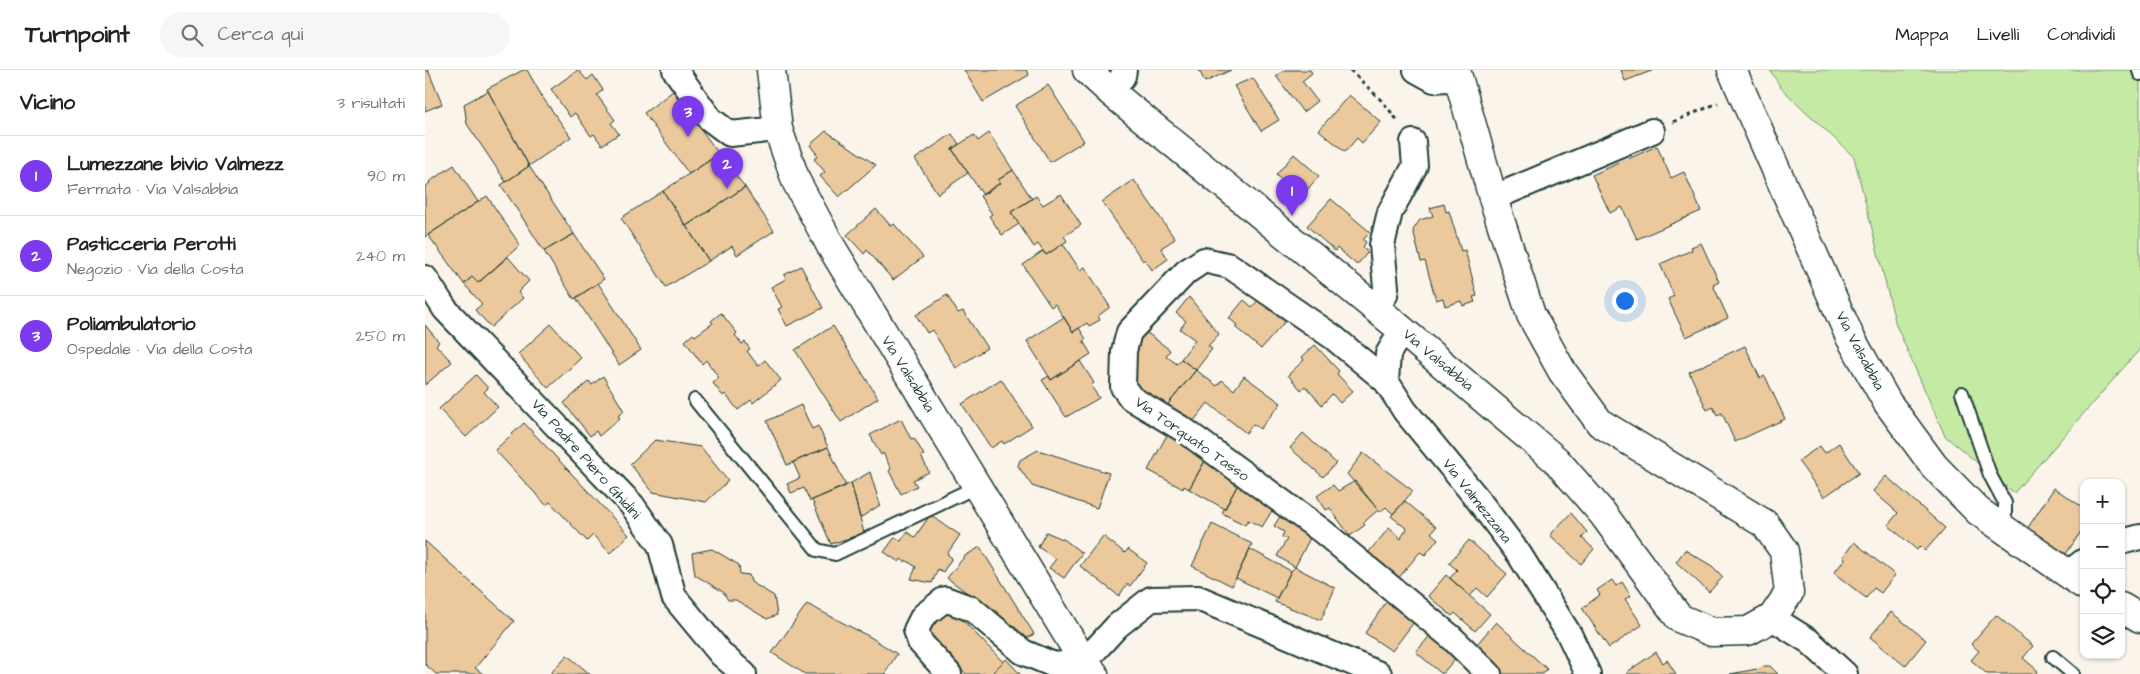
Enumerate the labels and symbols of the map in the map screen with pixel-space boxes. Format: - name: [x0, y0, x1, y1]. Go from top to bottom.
- pin: 3: [672, 96, 704, 137]
- pin: 2: [711, 148, 743, 189]
- pin: 1: [1276, 175, 1308, 216]
- your location: [1612, 288, 1638, 314]
- street label: Via Valsabbia: [1830, 308, 1890, 394]
- street label: Via Valsabbia: [1398, 324, 1478, 396]
- street label: Via Valsabbia: [876, 332, 940, 417]
- street label: Via Torquato Tasso: [1131, 392, 1254, 487]
- street label: Via Padre Piero Ghidini: [526, 394, 646, 524]
- street label: Via Valmezzana: [1437, 454, 1517, 548]

